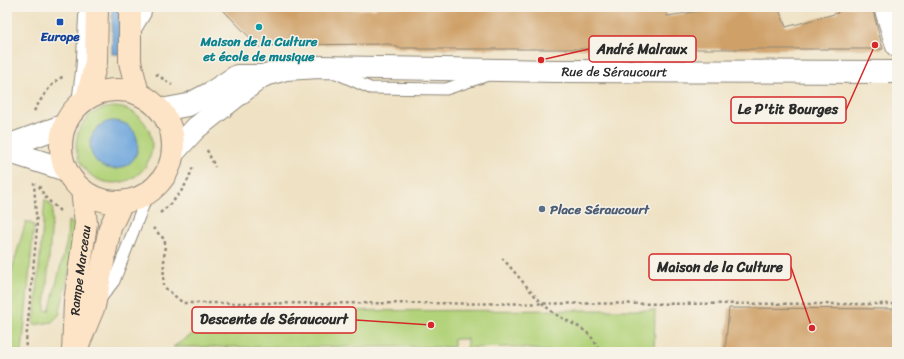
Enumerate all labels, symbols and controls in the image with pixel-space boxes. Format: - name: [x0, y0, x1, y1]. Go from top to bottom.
- marker: Europe: [55, 17, 65, 27]
- marker: Maison de la Culture et école de musique: [254, 22, 264, 32]
- place label: Europe: [40, 25, 80, 48]
- place label: Maison de la Culture et école de musique: [199, 30, 318, 68]
- callout: André Malraux: [589, 36, 696, 62]
- text: André Malraux: [596, 37, 688, 62]
- street label: Rue de Séraucourt: [561, 60, 668, 83]
- callout: Le P'tit Bourges: [731, 97, 846, 123]
- text: Le P'tit Bourges: [738, 97, 839, 122]
- place label: Place Séraucourt: [550, 198, 650, 221]
- marker: Place Séraucourt: [537, 204, 547, 214]
- street label: Rampe Marceau: [63, 224, 98, 316]
- callout: Maison de la Culture: [649, 254, 791, 280]
- text: Maison de la Culture: [656, 255, 784, 280]
- callout: Descente de Séraucourt: [192, 307, 356, 333]
- text: Descente de Séraucourt: [200, 307, 349, 332]

